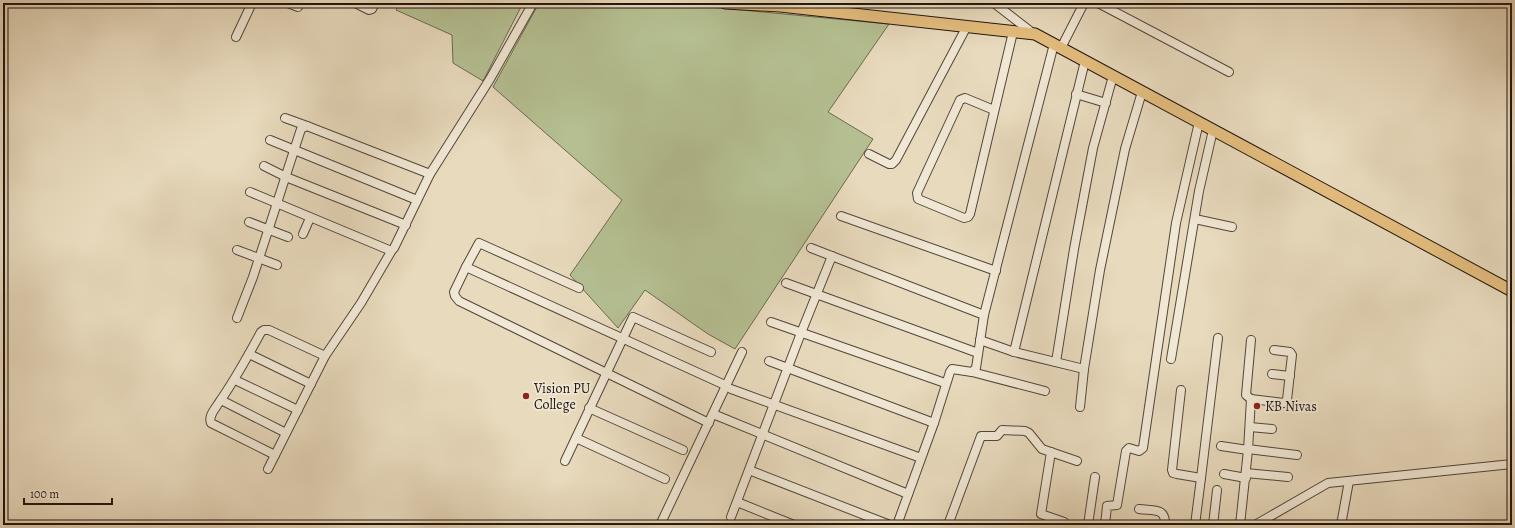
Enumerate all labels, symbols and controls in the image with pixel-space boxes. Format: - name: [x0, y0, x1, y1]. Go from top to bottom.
- place label: Vision PU College: [533, 379, 591, 414]
- marker: Vision PU College: [521, 391, 531, 401]
- place label: KB Nivas: [1265, 397, 1317, 416]
- marker: KB Nivas: [1252, 401, 1262, 411]
- scale bar: [24, 480, 112, 506]
- text: 100 m: [30, 486, 59, 502]

